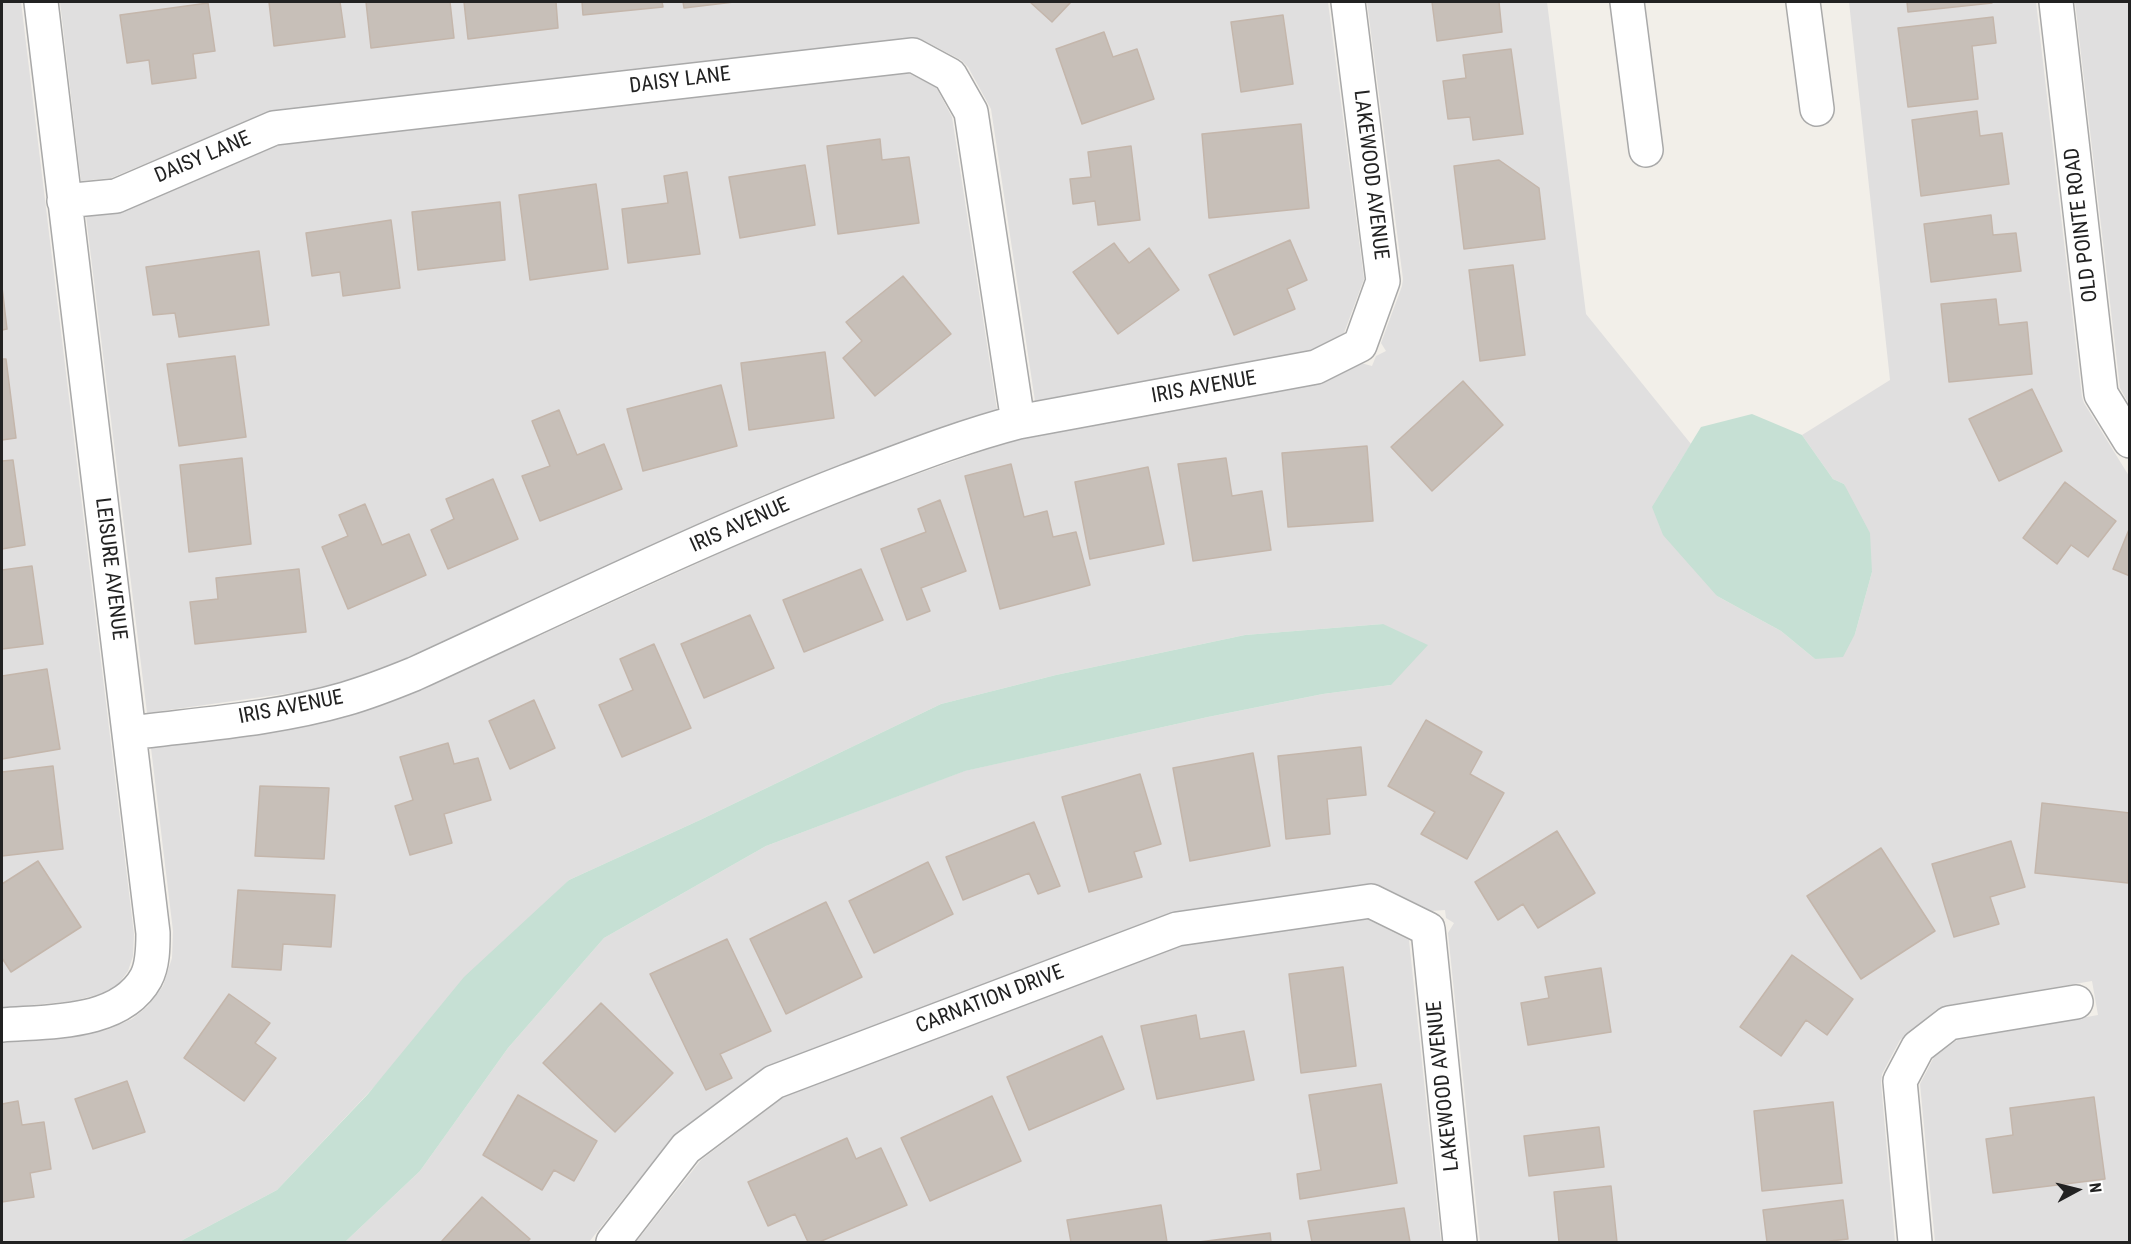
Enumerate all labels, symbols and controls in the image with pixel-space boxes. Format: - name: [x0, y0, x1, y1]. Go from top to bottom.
- street label: DAISY LANE: [628, 62, 732, 100]
- street label: LAKEWOOD AVENUE: [1347, 89, 1393, 261]
- street label: DAISY LANE: [151, 127, 255, 189]
- street label: OLD POINTE ROAD: [2060, 146, 2104, 304]
- street label: IRIS AVENUE: [1150, 366, 1258, 410]
- street label: IRIS AVENUE: [686, 493, 794, 559]
- street label: LEISURE AVENUE: [89, 496, 131, 642]
- street label: IRIS AVENUE: [237, 686, 345, 730]
- street label: CARNATION DRIVE: [912, 960, 1068, 1040]
- street label: LAKEWOOD AVENUE: [1423, 1000, 1465, 1172]
- north arrow: [2047, 1160, 2107, 1220]
- text: N: [2085, 1182, 2105, 1194]

